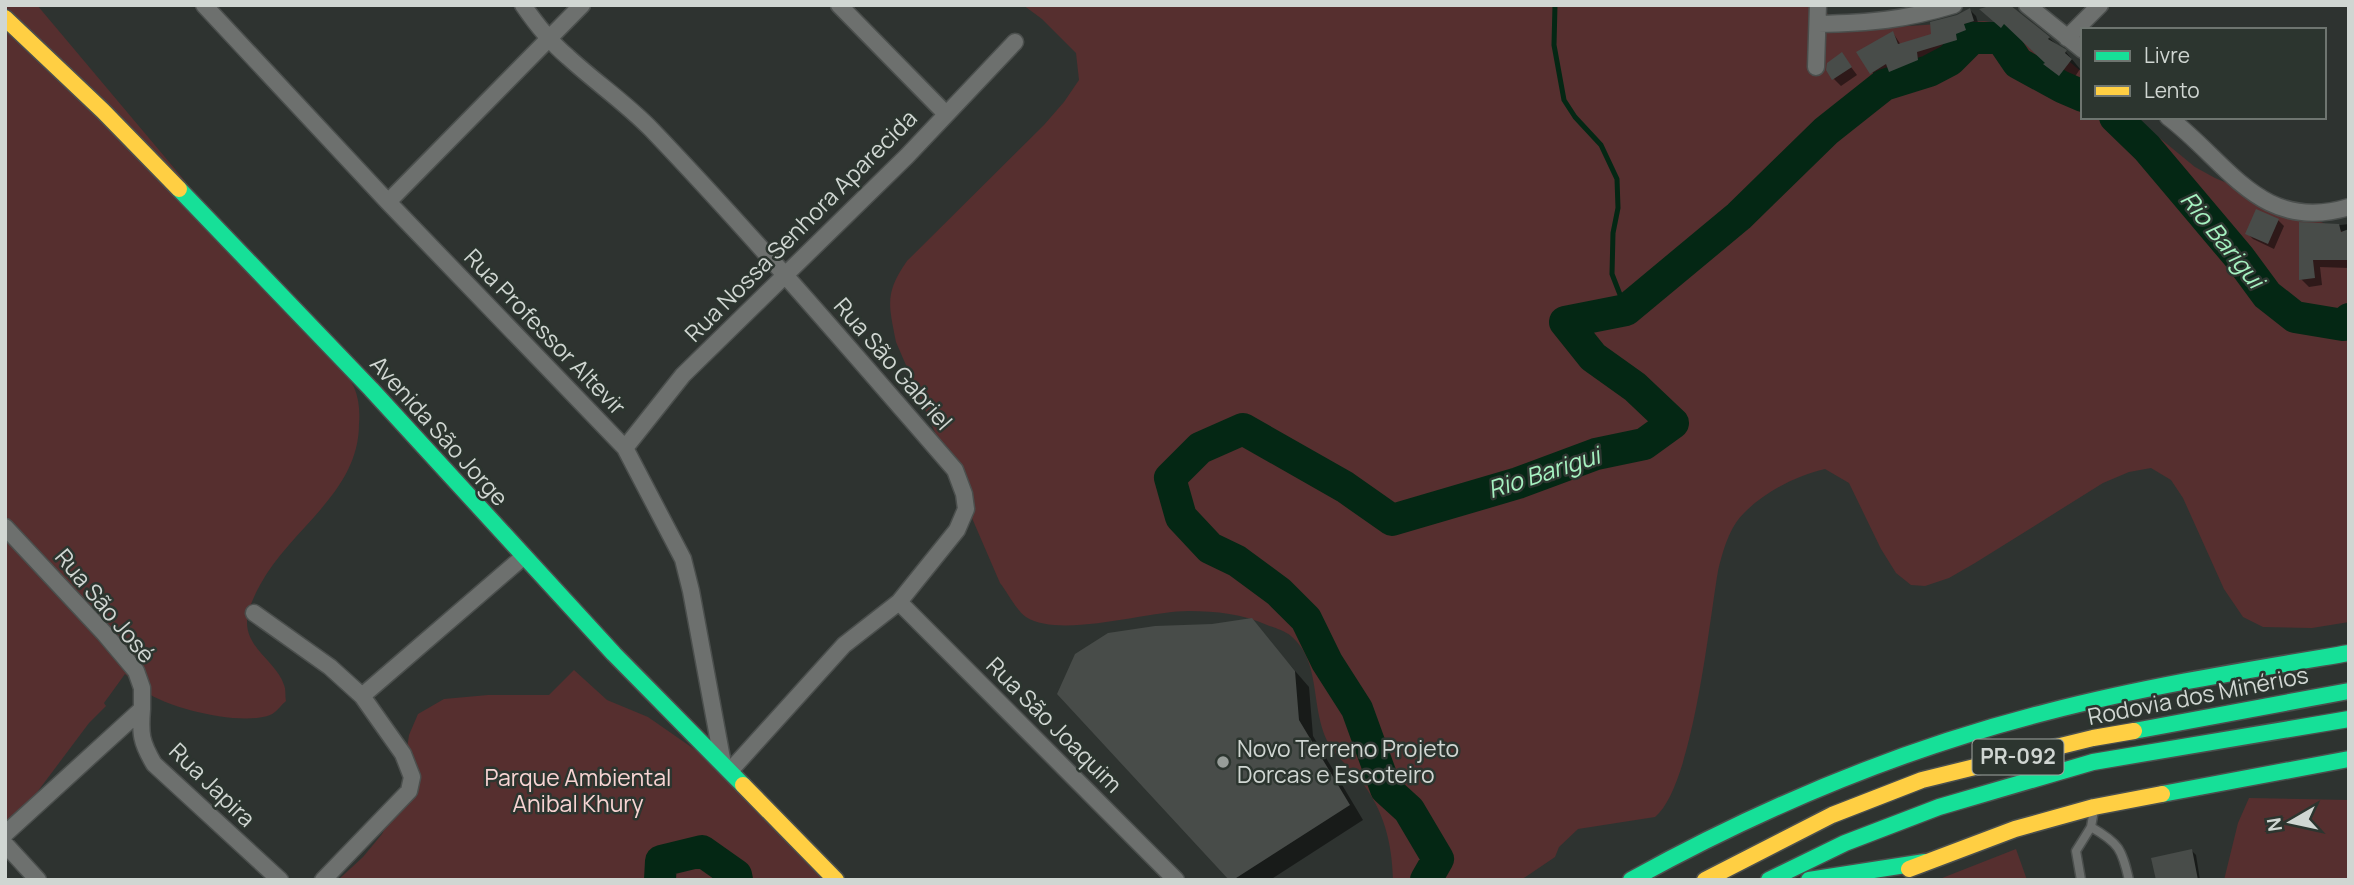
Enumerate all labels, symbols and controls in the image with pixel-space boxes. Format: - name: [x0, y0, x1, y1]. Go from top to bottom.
- legend: [2081, 28, 2326, 119]
- text: Livre: [2144, 41, 2190, 69]
- text: Lento: [2144, 76, 2200, 104]
- street label: Rua Nossa Senhora Aparecida: [677, 102, 923, 348]
- water label: Rio Barigui: [2174, 184, 2275, 297]
- street label: Rua Professor Altevir: [458, 241, 634, 422]
- street label: Rua São Gabriel: [827, 290, 960, 436]
- street label: Avenida São Jorge: [364, 348, 516, 513]
- water label: Rio Barigui: [1483, 437, 1607, 505]
- street label: Rua São José: [48, 541, 163, 669]
- street label: Rua São Joaquim: [980, 649, 1130, 799]
- street label: Rodovia dos Minérios: [2085, 658, 2311, 732]
- place label: Novo Terreno Projeto Dorcas e Escoteiro: [1237, 732, 1459, 790]
- street label: Rua Japira: [163, 735, 263, 834]
- road number: PR-092: [1972, 740, 2064, 774]
- marker: Novo Terreno Projeto Dorcas e Escoteiro: [1215, 754, 1231, 770]
- park label: Parque Ambiental Anibal Khury: [485, 761, 671, 819]
- north arrow: [2256, 787, 2326, 857]
- text: N: [2260, 816, 2288, 833]

